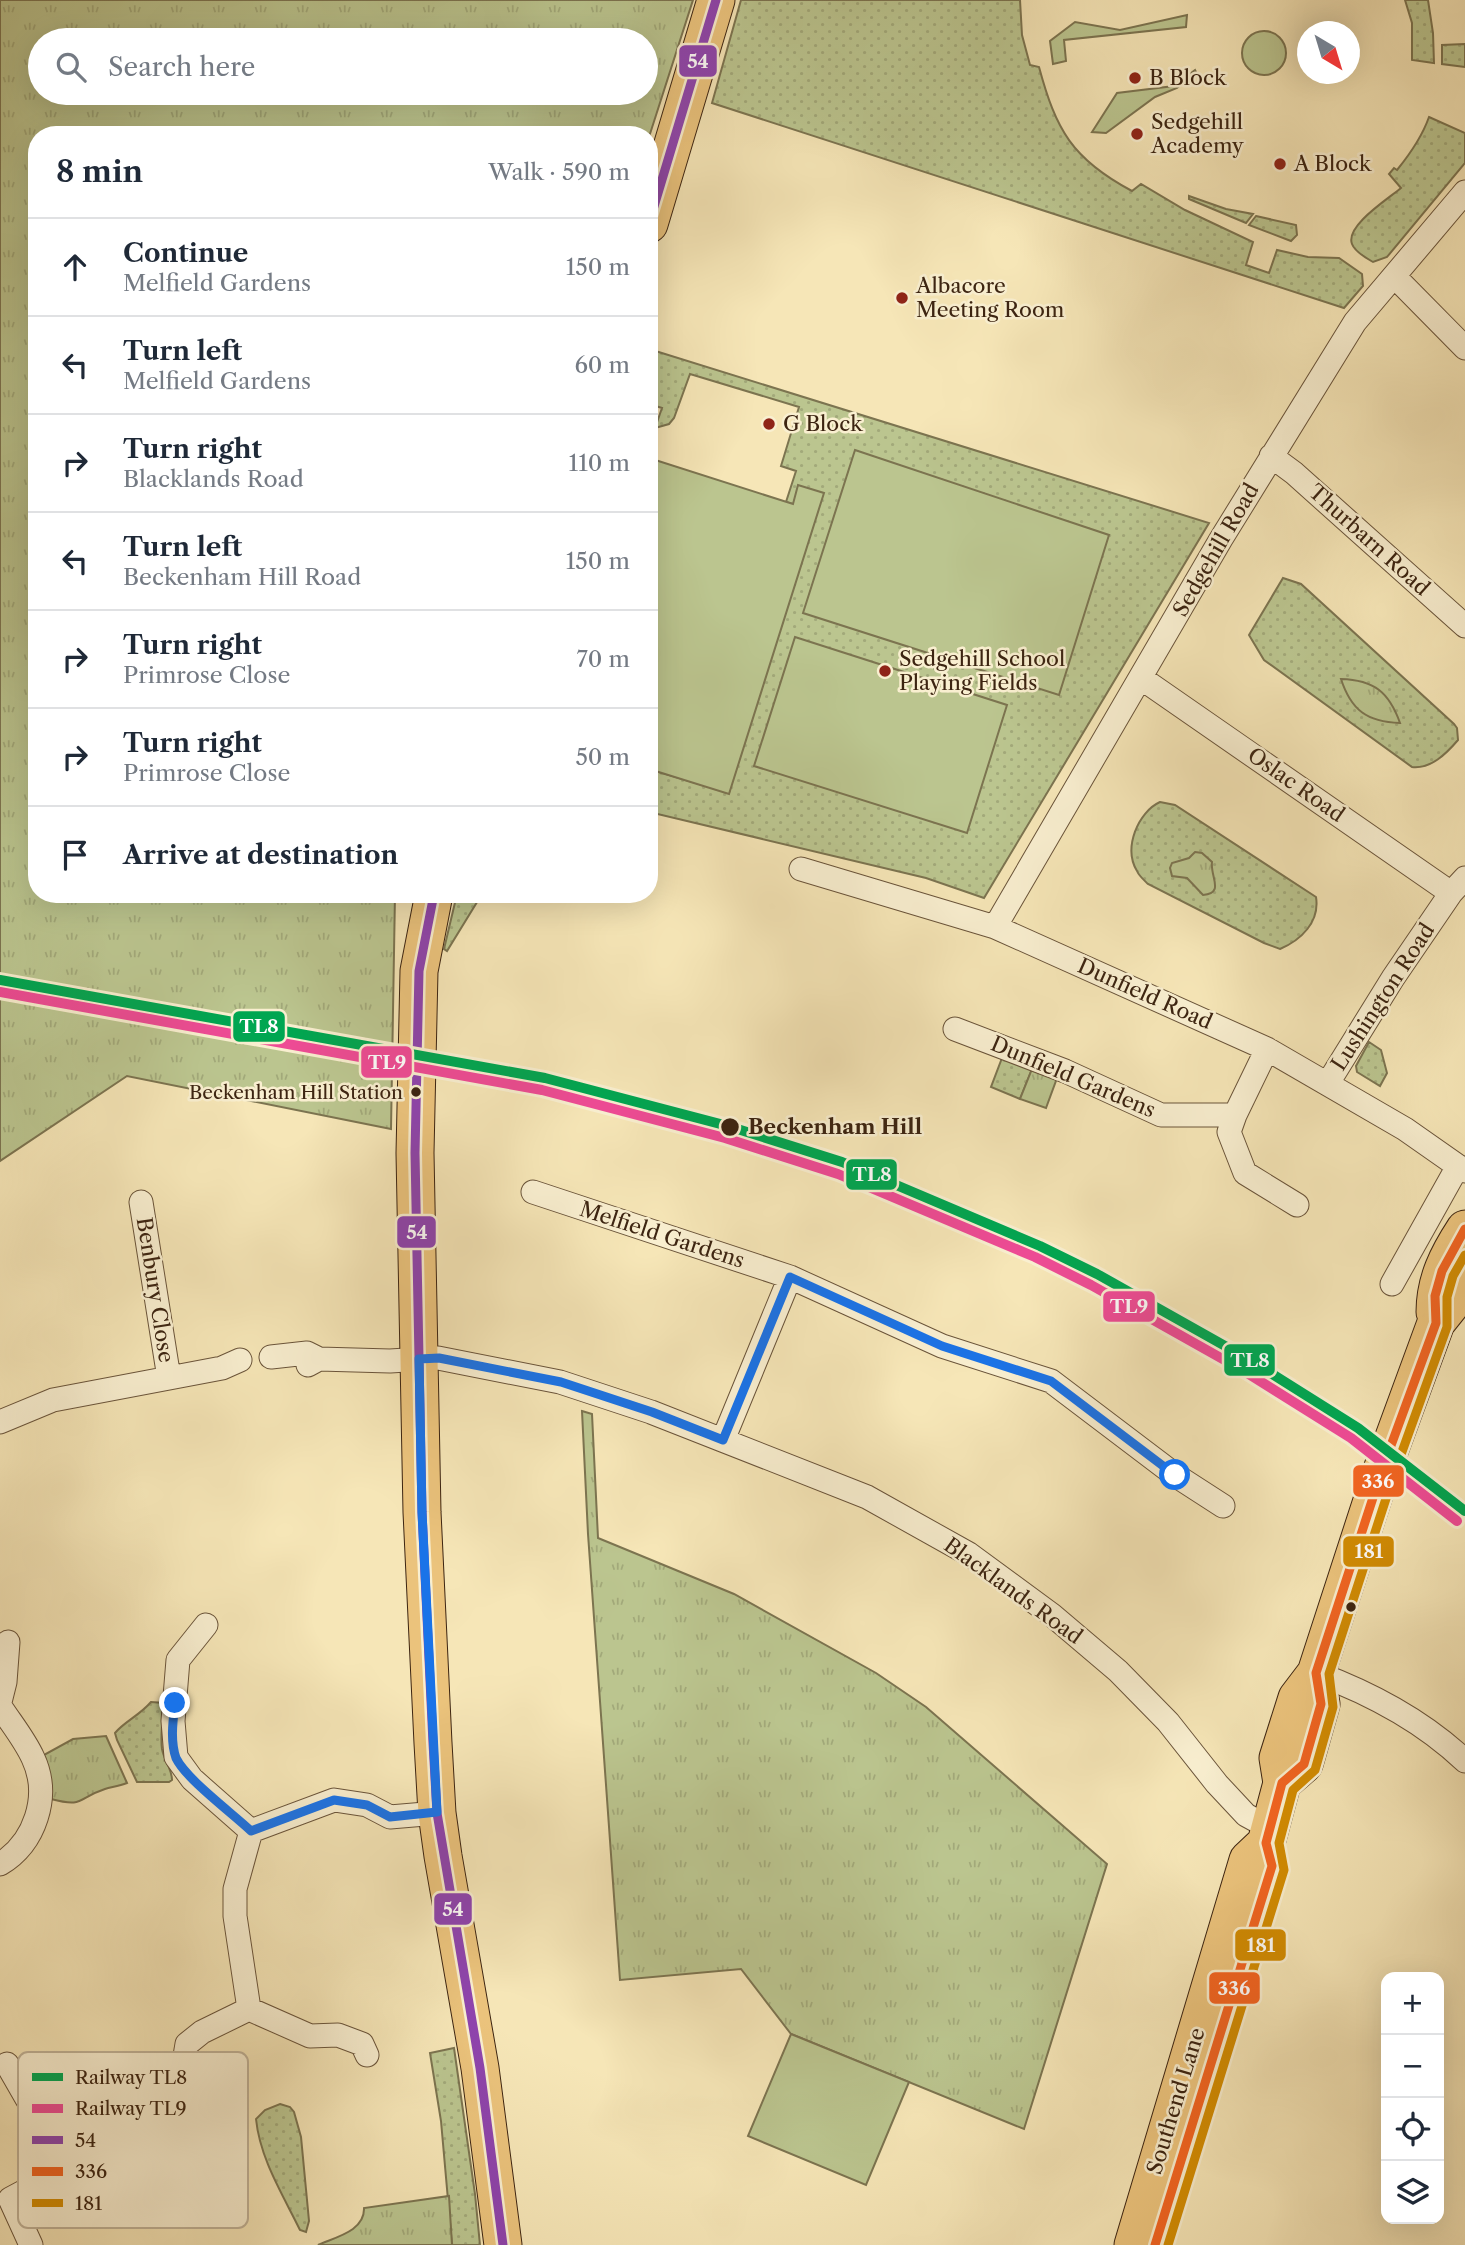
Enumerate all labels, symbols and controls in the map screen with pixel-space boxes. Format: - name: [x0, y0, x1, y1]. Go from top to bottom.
- north arrow: [1297, 21, 1360, 84]
- search box: [28, 28, 658, 105]
- line badge: 54: [678, 44, 718, 78]
- icon: search: [52, 48, 90, 86]
- text: 54: [687, 50, 709, 73]
- text: Search here: [108, 51, 255, 83]
- place label: B Block: [1149, 65, 1227, 90]
- marker: B Block: [1127, 70, 1143, 86]
- place label: Sedgehill Academy: [1150, 109, 1244, 158]
- marker: Sedgehill Academy: [1129, 126, 1145, 142]
- place label: A Block: [1293, 151, 1372, 176]
- text: 8 min: [56, 153, 143, 190]
- marker: A Block: [1272, 156, 1288, 172]
- text: Walk · 590 m: [488, 158, 630, 186]
- text: Continue: [123, 237, 248, 269]
- icon: ahead: [56, 248, 94, 286]
- text: 150 m: [566, 253, 630, 281]
- text: Melfield Gardens: [123, 269, 311, 297]
- place label: Albacore Meeting Room: [915, 273, 1065, 322]
- marker: Albacore Meeting Room: [894, 290, 910, 306]
- text: Turn left: [123, 335, 242, 367]
- icon: left: [56, 346, 94, 384]
- text: 60 m: [574, 351, 630, 379]
- text: Melfield Gardens: [123, 367, 311, 395]
- place label: G Block: [783, 411, 863, 436]
- marker: G Block: [761, 416, 777, 432]
- text: Turn right: [123, 433, 262, 465]
- icon: right: [56, 444, 94, 482]
- text: 110 m: [569, 449, 630, 477]
- text: Blacklands Road: [123, 465, 304, 493]
- street label: Sedgehill Road: [1167, 479, 1264, 621]
- street label: Thurbarn Road: [1304, 479, 1435, 601]
- text: Turn left: [123, 531, 242, 563]
- icon: left: [56, 542, 94, 580]
- text: 150 m: [566, 547, 630, 575]
- text: Beckenham Hill Road: [123, 563, 361, 591]
- text: Turn right: [123, 629, 262, 661]
- icon: right: [56, 640, 94, 678]
- text: 70 m: [577, 645, 630, 673]
- place label: Sedgehill School Playing Fields: [899, 646, 1065, 695]
- text: Primrose Close: [123, 661, 290, 689]
- marker: Sedgehill School Playing Fields: [877, 663, 893, 679]
- text: Turn right: [123, 727, 262, 759]
- icon: right: [56, 738, 94, 776]
- street label: Oslac Road: [1243, 742, 1350, 827]
- text: 50 m: [575, 743, 630, 771]
- text: Primrose Close: [123, 759, 290, 787]
- icon: arrive: [56, 836, 94, 874]
- text: Arrive at destination: [123, 839, 398, 871]
- street label: Lushington Road: [1326, 918, 1440, 1075]
- street label: Dunfield Road: [1074, 953, 1217, 1034]
- line badge: TL8: [232, 1010, 286, 1043]
- text: TL8: [239, 1015, 279, 1038]
- street label: Dunfield Gardens: [987, 1031, 1159, 1122]
- line badge: TL9: [360, 1045, 413, 1079]
- text: TL9: [368, 1051, 406, 1074]
- place label: Beckenham Hill Station: [189, 1081, 403, 1104]
- marker: Beckenham Hill Station: [409, 1085, 423, 1099]
- place label: Beckenham Hill: [748, 1114, 922, 1139]
- marker: Beckenham Hill: [719, 1116, 741, 1138]
- line badge: TL8: [845, 1158, 898, 1191]
- text: TL8: [852, 1163, 892, 1186]
- street label: Melfield Gardens: [577, 1196, 748, 1273]
- street label: Benbury Close: [132, 1215, 179, 1364]
- line badge: 54: [396, 1215, 437, 1249]
- text: 54: [406, 1221, 428, 1244]
- line badge: TL9: [1102, 1290, 1156, 1323]
- text: TL9: [1110, 1295, 1148, 1318]
- line badge: TL8: [1223, 1343, 1276, 1377]
- text: TL8: [1230, 1349, 1270, 1372]
- route start: [1159, 1459, 1190, 1490]
- line badge: 336: [1352, 1464, 1405, 1498]
- text: 336: [1362, 1470, 1394, 1493]
- street label: Blacklands Road: [939, 1532, 1088, 1649]
- line badge: 181: [1342, 1535, 1395, 1568]
- text: 181: [1355, 1540, 1384, 1563]
- unlabelled marker: [1344, 1600, 1358, 1614]
- route end: [159, 1687, 190, 1718]
- line badge: 54: [433, 1892, 473, 1926]
- text: 54: [442, 1898, 464, 1921]
- line badge: 181: [1234, 1928, 1287, 1962]
- text: 181: [1247, 1934, 1276, 1957]
- line badge: 336: [1208, 1971, 1261, 2005]
- map controls: [1381, 1972, 1444, 2224]
- button: +: [1381, 1972, 1444, 2035]
- text: 336: [1218, 1977, 1250, 2000]
- street label: Southend Lane: [1141, 2025, 1210, 2177]
- button: −: [1381, 2035, 1444, 2098]
- legend: [18, 2052, 248, 2228]
- text: Railway TL8: [75, 2066, 187, 2089]
- text: Railway TL9: [75, 2097, 187, 2120]
- button: locate: [1381, 2098, 1444, 2161]
- text: 54: [75, 2129, 96, 2152]
- text: 336: [75, 2160, 107, 2183]
- button: layers: [1381, 2161, 1444, 2224]
- text: 181: [75, 2192, 102, 2215]

